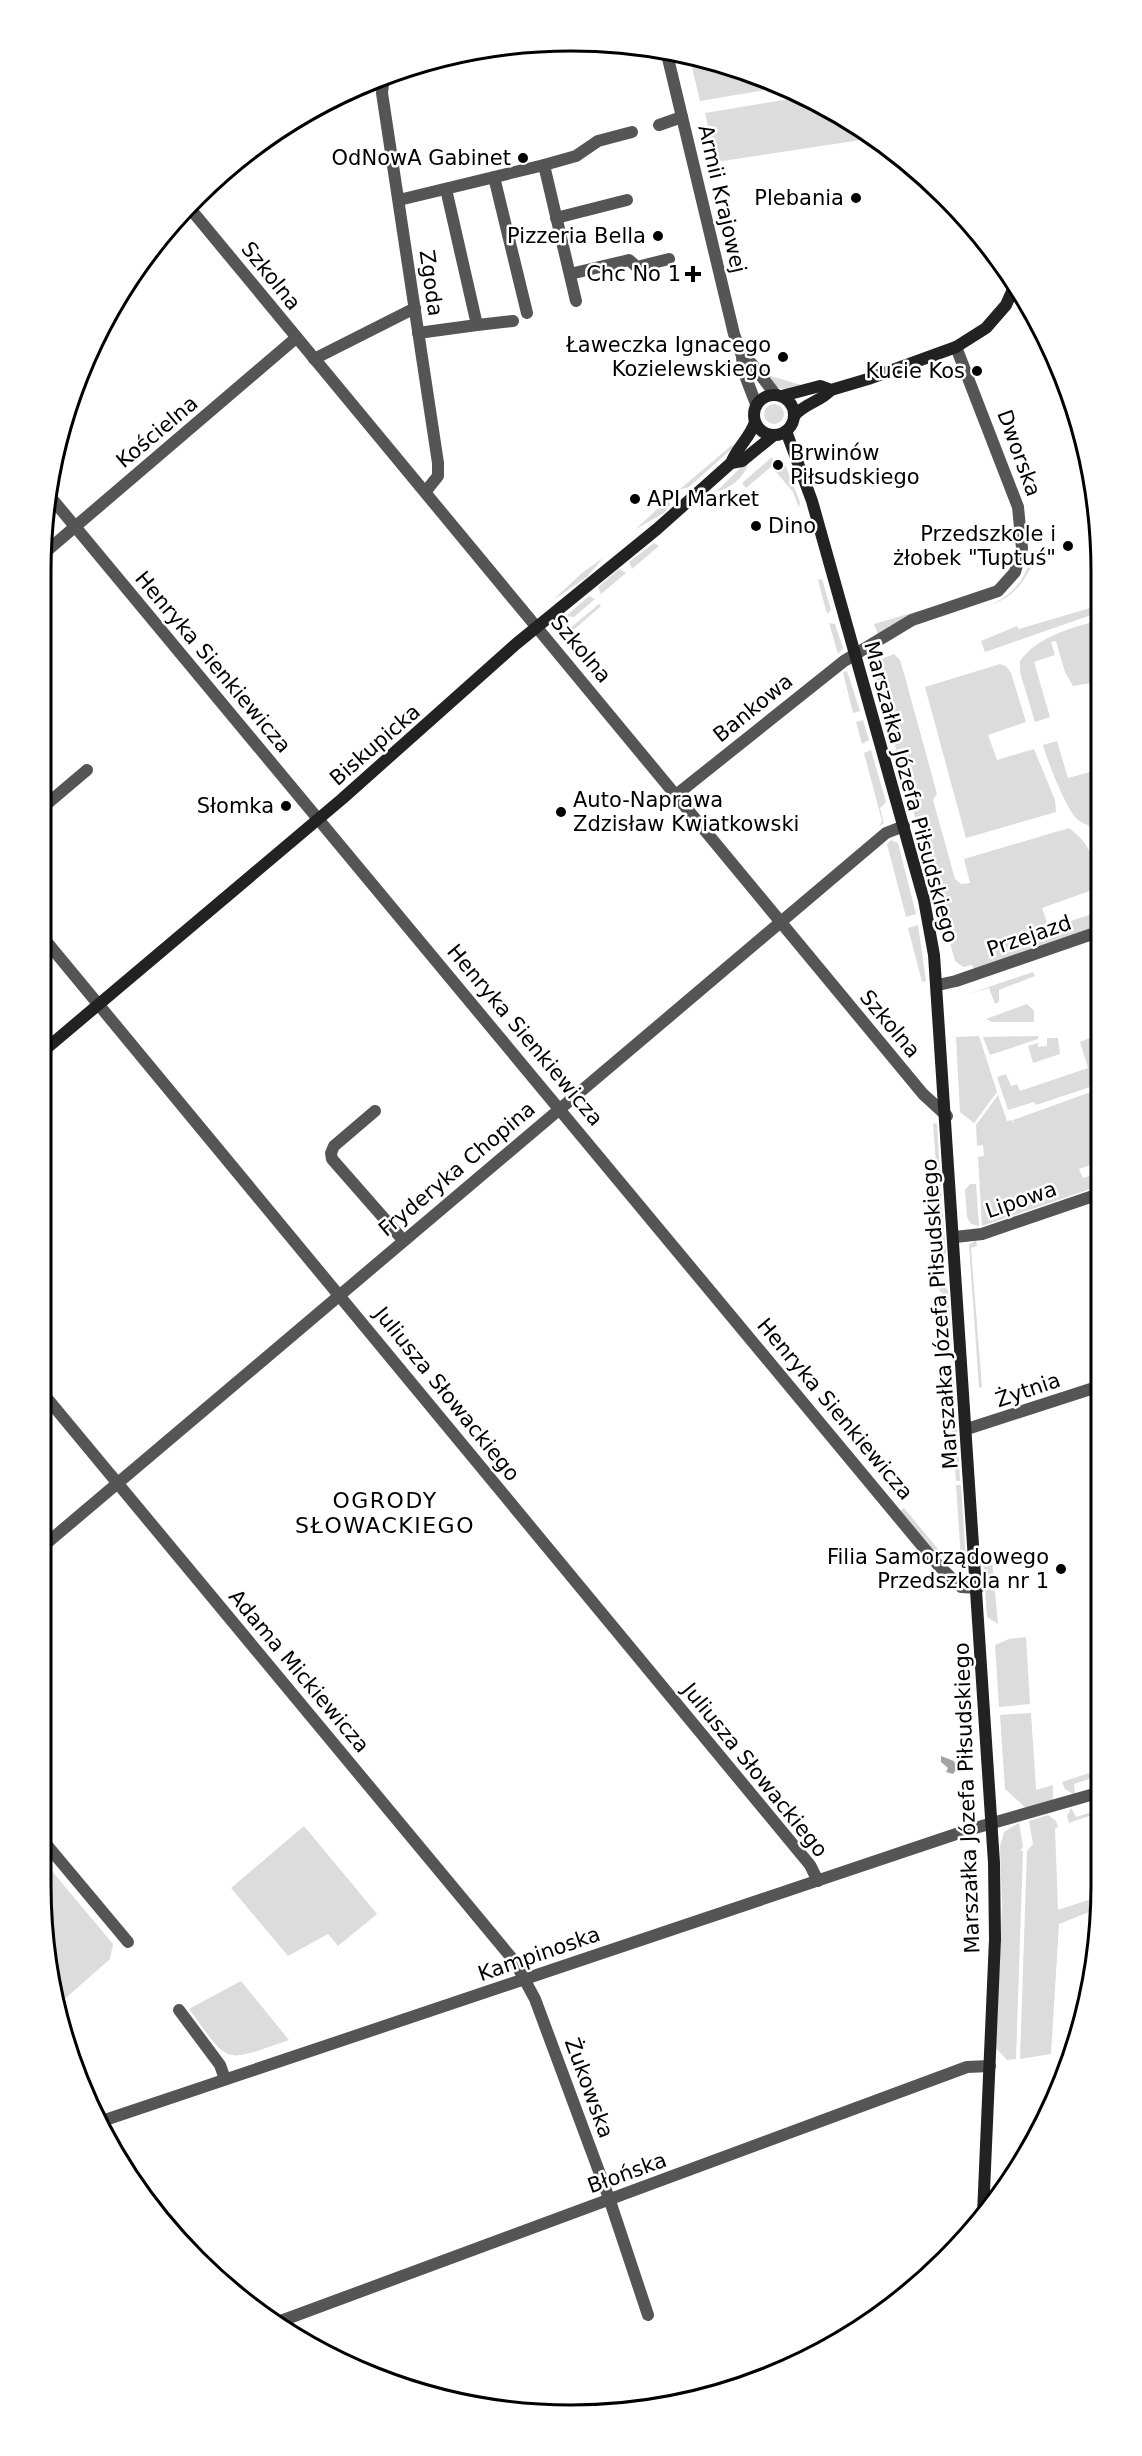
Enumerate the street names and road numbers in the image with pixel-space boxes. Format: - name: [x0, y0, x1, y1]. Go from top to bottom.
- street label: Armii Krajowej: [693, 123, 751, 275]
- street label: Szkolna: [236, 237, 306, 315]
- street label: Zgoda: [414, 248, 448, 318]
- street label: Kościelna: [111, 391, 203, 473]
- street label: Dworska: [992, 406, 1046, 500]
- street label: Henryka Sienkiewicza: [130, 567, 296, 757]
- street label: Szkolna: [546, 610, 616, 688]
- street label: Marszałka Józefa Piłsudskiego: [859, 639, 963, 945]
- street label: Bankowa: [709, 669, 797, 747]
- street label: Biskupicka: [325, 699, 425, 791]
- street label: Przejazd: [984, 910, 1074, 962]
- street label: Henryka Sienkiewicza: [442, 940, 608, 1130]
- street label: Szkolna: [855, 985, 925, 1063]
- street label: Fryderyka Chopina: [374, 1097, 540, 1241]
- street label: Marszałka Józefa Piłsudskiego: [917, 1158, 963, 1470]
- street label: Lipowa: [982, 1177, 1060, 1223]
- street label: Juliusza Słowackiego: [368, 1301, 525, 1486]
- street label: Henryka Sienkiewicza: [752, 1314, 918, 1504]
- street label: Żytnia: [992, 1367, 1064, 1412]
- street label: Adama Mickiewicza: [224, 1585, 374, 1757]
- street label: Marszałka Józefa Piłsudskiego: [950, 1642, 984, 1954]
- street label: Juliusza Słowackiego: [676, 1677, 833, 1862]
- street label: Kampinoska: [475, 1922, 603, 1986]
- street label: Żukowska: [560, 2034, 619, 2141]
- street label: Błońska: [584, 2148, 670, 2198]

